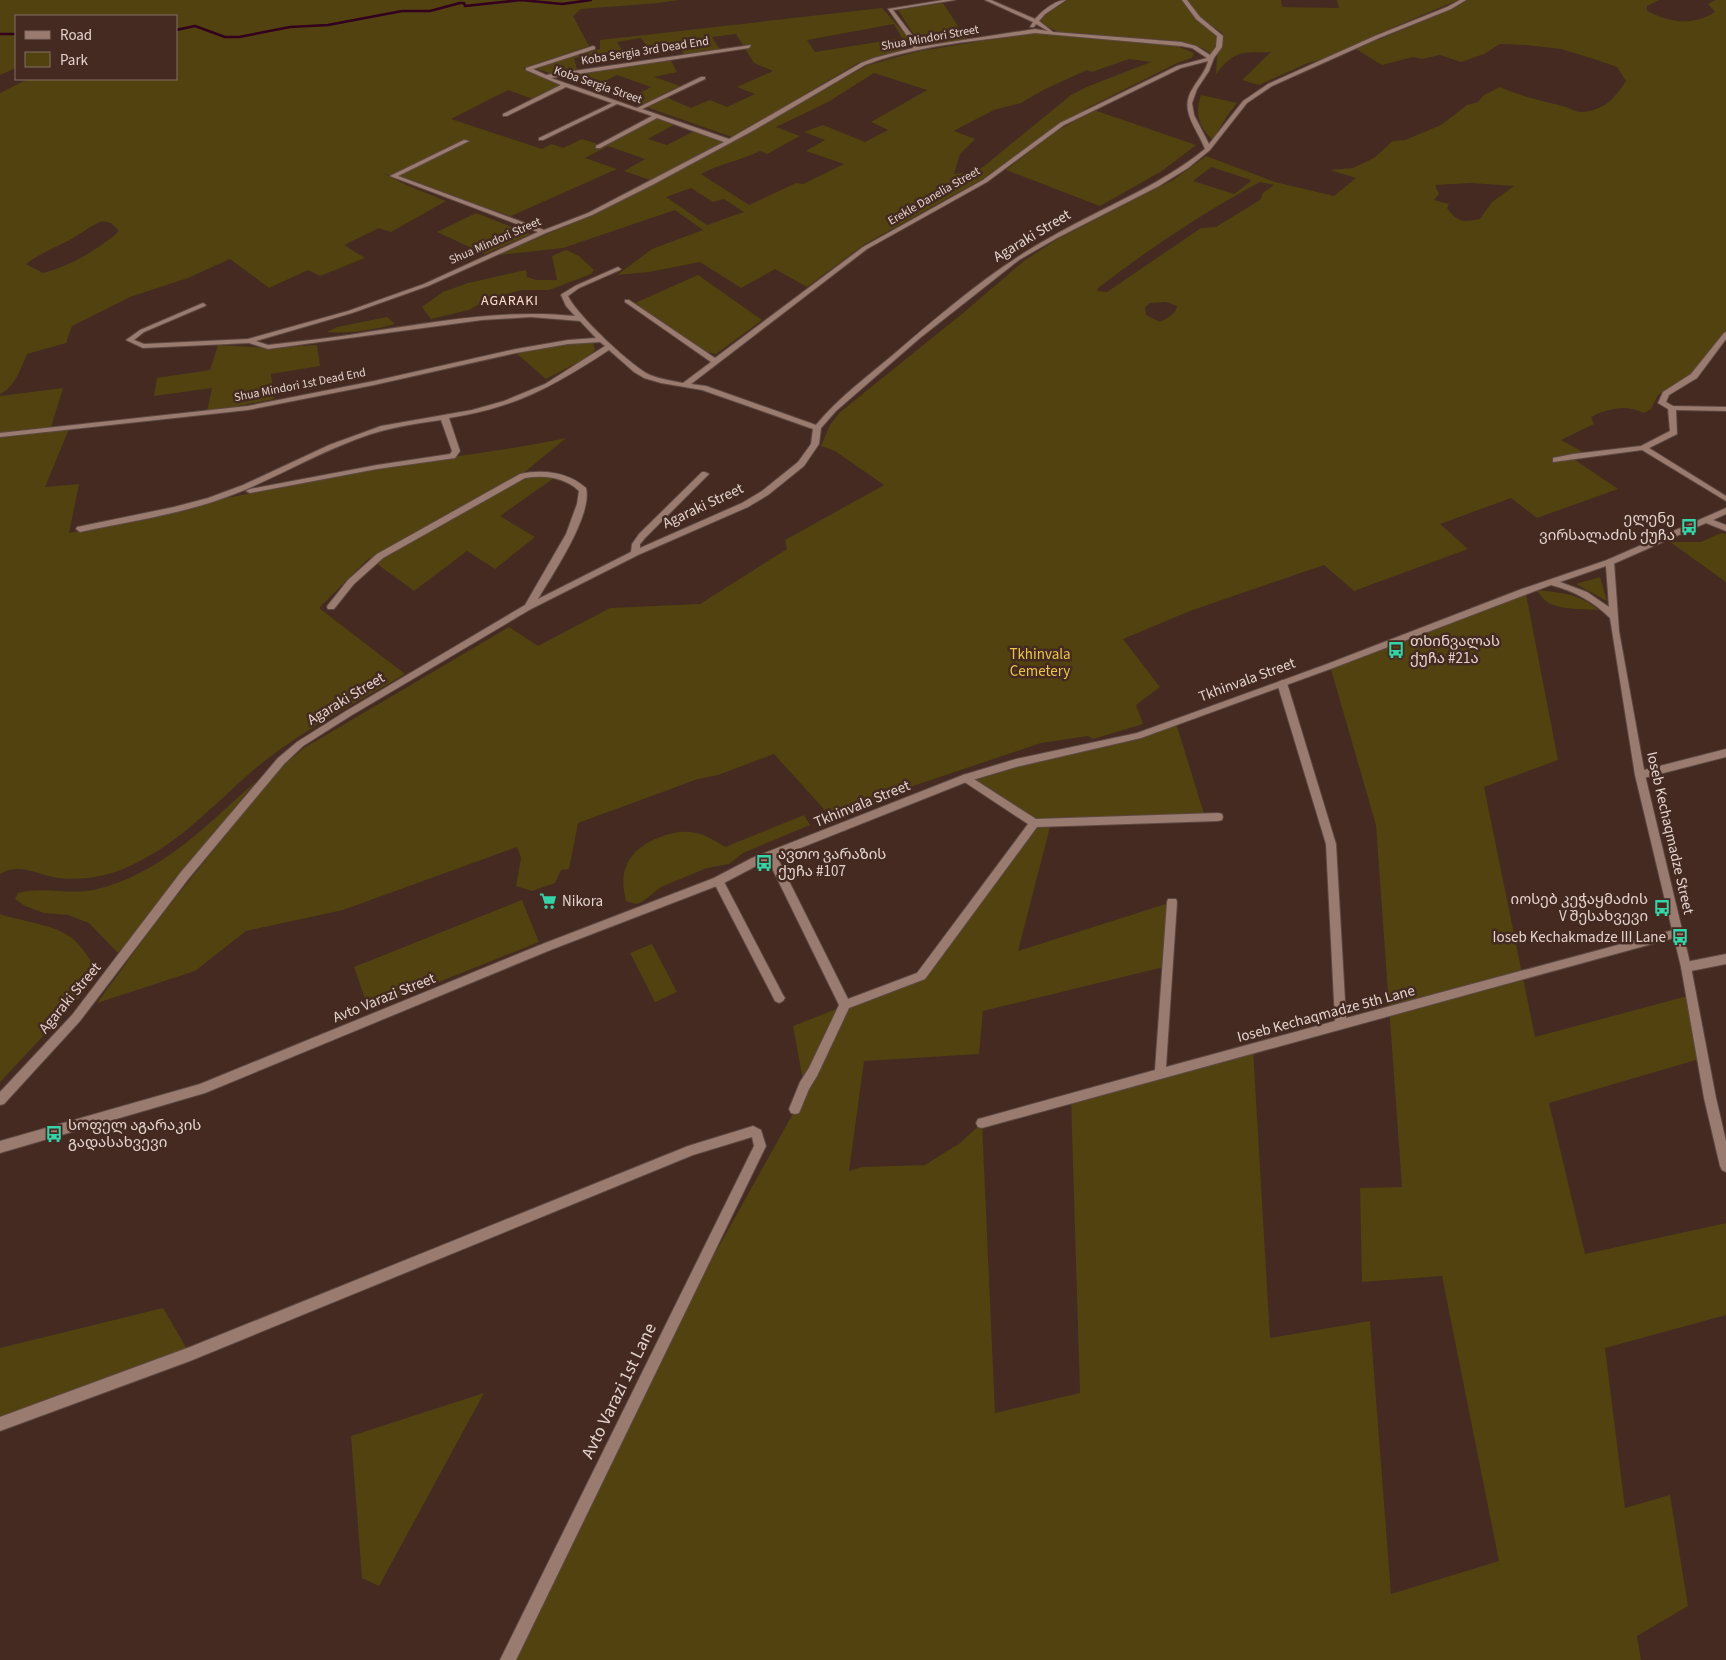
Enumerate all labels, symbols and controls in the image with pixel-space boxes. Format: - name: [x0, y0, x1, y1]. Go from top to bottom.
- legend: [15, 15, 178, 80]
- street label: Shua Mindori Street: [880, 21, 980, 55]
- text: Road: [60, 25, 92, 46]
- street label: Koba Sergia 3rd Dead End: [580, 33, 710, 69]
- text: Park: [60, 50, 89, 71]
- street label: Koba Sergia Street: [552, 62, 644, 108]
- street label: Erekle Danelia Street: [885, 163, 983, 229]
- street label: Agaraki Street: [989, 205, 1075, 267]
- street label: Shua Mindori Street: [446, 213, 544, 269]
- district label: AGARAKI: [481, 291, 539, 311]
- street label: Shua Mindori 1st Dead End: [233, 364, 367, 406]
- street label: Agaraki Street: [659, 478, 747, 534]
- place label: ელენე ვირსალაძის ქუჩა: [1539, 508, 1675, 546]
- bus stop icon: ელენე ვირსალაძის ქუჩა: [1679, 517, 1699, 537]
- place label: თხინვალას ქუჩა #21ა: [1410, 631, 1500, 669]
- bus stop icon: თხინვალას ქუჩა #21ა: [1386, 640, 1406, 660]
- park label: Tkhinvala Cemetery: [1009, 644, 1071, 682]
- street label: Tkhinvala Street: [1196, 653, 1298, 707]
- street label: Agaraki Street: [303, 668, 389, 730]
- street label: Ioseb Kechaqmadze Street: [1641, 750, 1699, 916]
- street label: Tkhinvala Street: [811, 775, 913, 833]
- place label: ავთო ვარაზის ქუჩა #107: [778, 844, 886, 882]
- bus stop icon: ავთო ვარაზის ქუჩა #107: [754, 853, 774, 873]
- place label: იოსებ კეჭაყმაძის V შესახვევი: [1511, 889, 1648, 927]
- supermarket icon: Nikora: [538, 891, 558, 911]
- place label: Nikora: [562, 891, 603, 912]
- bus stop icon: იოსებ კეჭაყმაძის V შესახვევი: [1652, 898, 1672, 918]
- place label: Ioseb Kechakmadze III Lane: [1493, 927, 1666, 948]
- bus stop icon: Ioseb Kechakmadze III Lane: [1670, 927, 1690, 947]
- street label: Agaraki Street: [34, 958, 106, 1038]
- street label: Avto Varazi Street: [330, 968, 438, 1028]
- street label: Ioseb Kechaqmadze 5th Lane: [1235, 980, 1417, 1048]
- place label: სოფელ აგარაკის გადასახვევი: [68, 1115, 201, 1153]
- bus stop icon: სოფელ აგარაკის გადასახვევი: [44, 1124, 64, 1144]
- street label: Avto Varazi 1st Lane: [575, 1319, 663, 1463]

